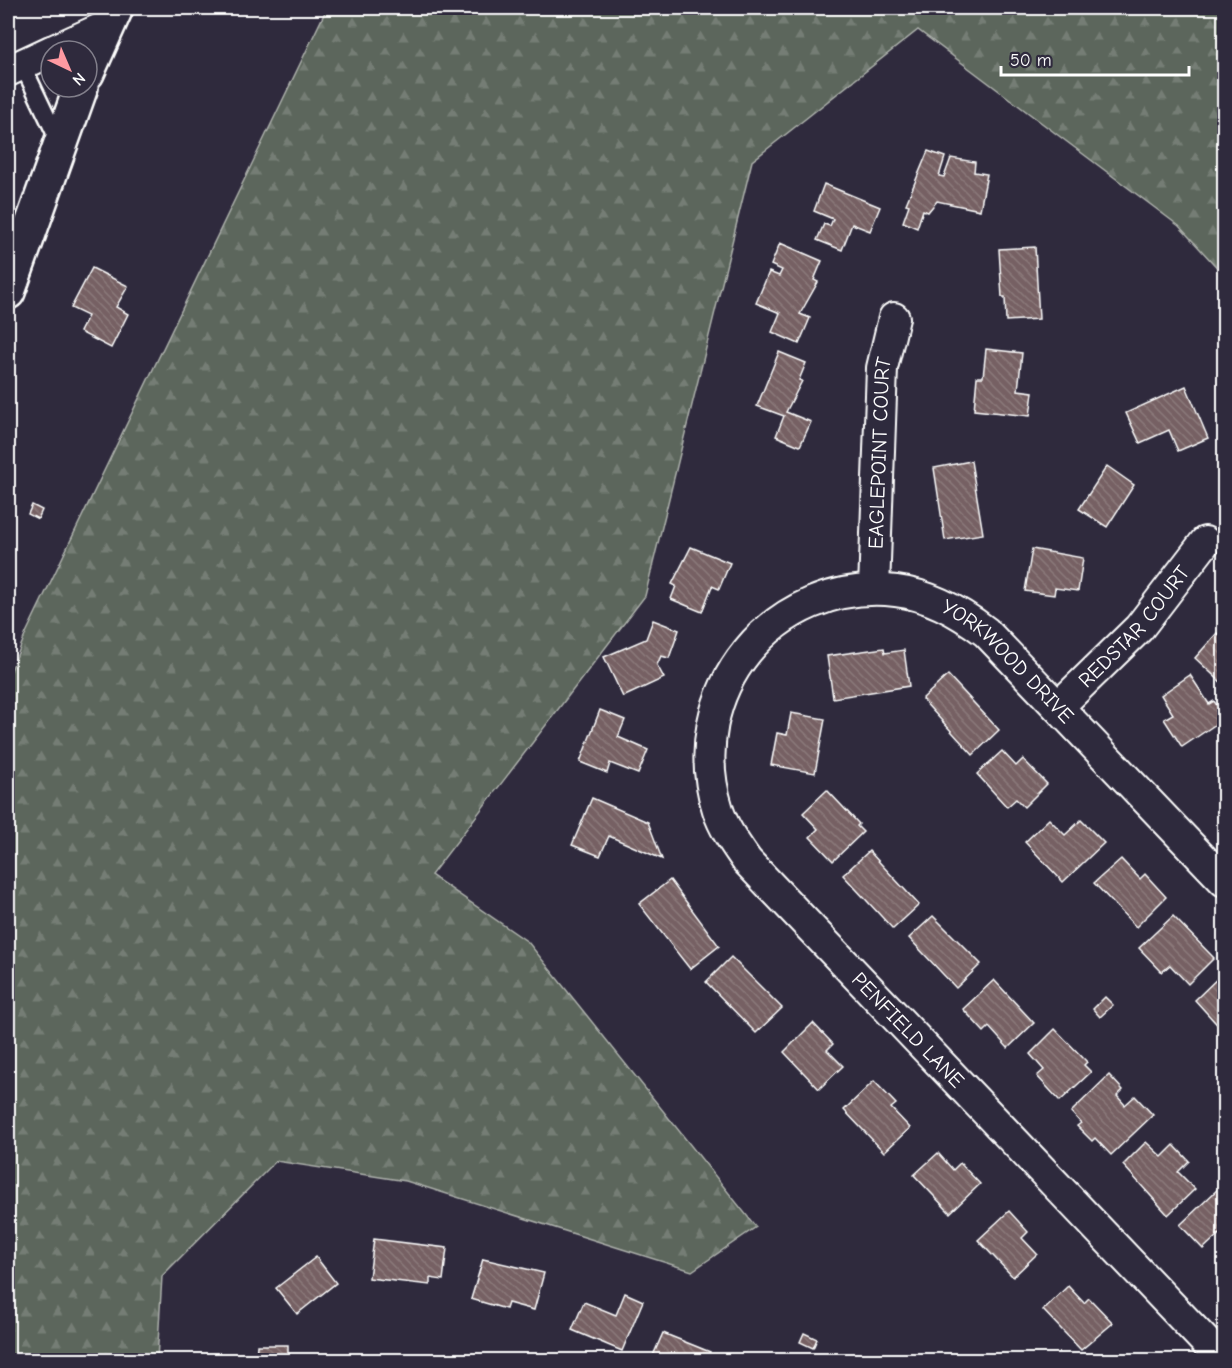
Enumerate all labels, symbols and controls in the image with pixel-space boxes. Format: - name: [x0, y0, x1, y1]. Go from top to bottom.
- north arrow: [39, 39, 99, 99]
- scale bar: [1001, 39, 1188, 77]
- text: 50 m: [1010, 50, 1052, 71]
- text: N: [69, 69, 89, 89]
- street label: EAGLEPOINT COURT: [863, 355, 896, 550]
- street label: REDSTAR COURT: [1073, 561, 1195, 692]
- street label: YORKWOOD DRIVE: [938, 594, 1079, 728]
- street label: PENFIELD LANE: [847, 967, 969, 1093]

